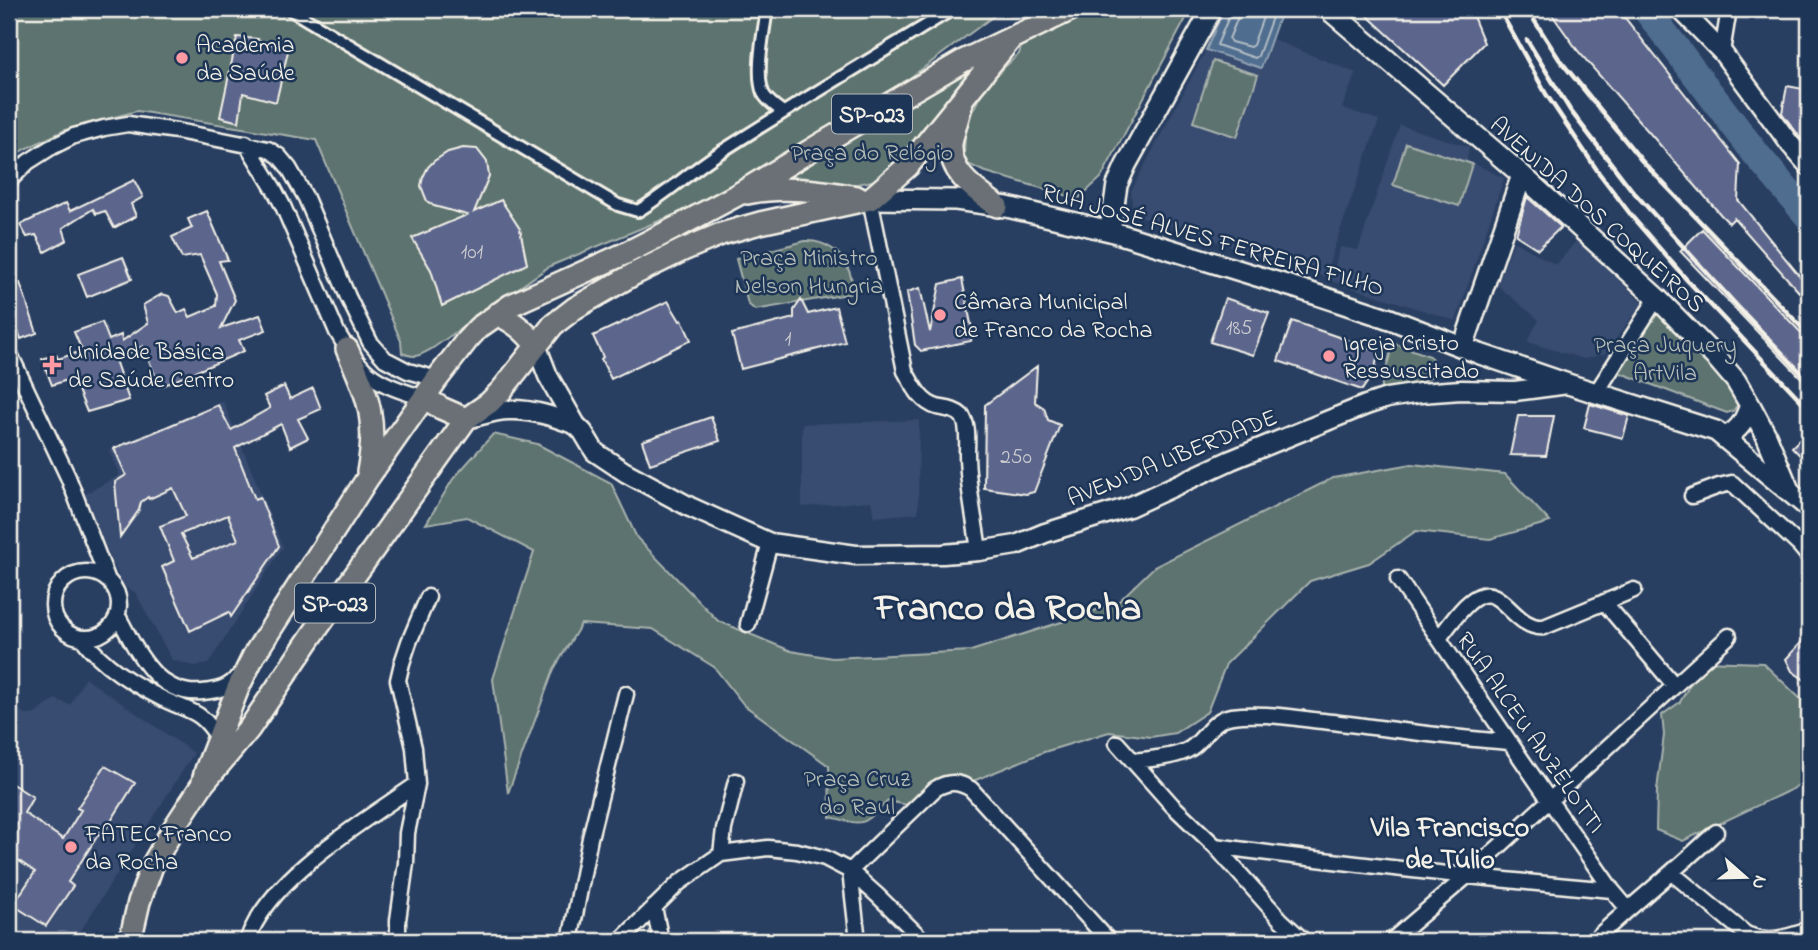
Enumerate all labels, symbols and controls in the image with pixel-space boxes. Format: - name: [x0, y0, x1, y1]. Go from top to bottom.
- place label: Academia da Saúde: [196, 29, 295, 92]
- marker: Academia da Saúde: [174, 50, 190, 66]
- road number: SP-023: [832, 94, 912, 134]
- street label: AVENIDA DOS COQUEIROS: [1481, 109, 1712, 322]
- park label: Praça do Relógio: [791, 137, 953, 172]
- street label: RUA JOSÉ ALVES FERREIRA FILHO: [1037, 176, 1387, 307]
- house number: 101: [461, 238, 484, 268]
- park label: Praça Ministro Nelson Hungria: [735, 242, 883, 305]
- place label: Câmara Municipal de Franco da Rocha: [954, 286, 1152, 349]
- marker: Câmara Municipal de Franco da Rocha: [932, 307, 948, 323]
- house number: 185: [1226, 314, 1252, 344]
- house number: 1: [785, 325, 792, 355]
- place label: Igreja Cristo Ressuscitado: [1343, 327, 1479, 390]
- park label: Praça Juquery ArtVila: [1593, 329, 1737, 392]
- place label: Unidade Básica de Saúde Centro: [68, 336, 234, 399]
- marker: Igreja Cristo Ressuscitado: [1321, 348, 1337, 364]
- marker: Unidade Básica de Saúde Centro: [42, 355, 62, 375]
- street label: AVENIDA LIBERDADE: [1063, 401, 1283, 517]
- house number: 250: [1000, 443, 1032, 473]
- district label: Franco da Rocha: [873, 582, 1141, 638]
- road number: SP-023: [295, 583, 375, 622]
- street label: RUA ALCEU ANZELOTTI: [1446, 626, 1612, 841]
- park label: Praça Cruz do Raul: [804, 763, 911, 826]
- district label: Vila Francisco de Túlio: [1370, 809, 1529, 882]
- place label: FATEC Franco da Rocha: [84, 818, 232, 881]
- marker: FATEC Franco da Rocha: [63, 839, 79, 855]
- north arrow: [1710, 842, 1780, 912]
- text: N: [1744, 871, 1774, 893]

